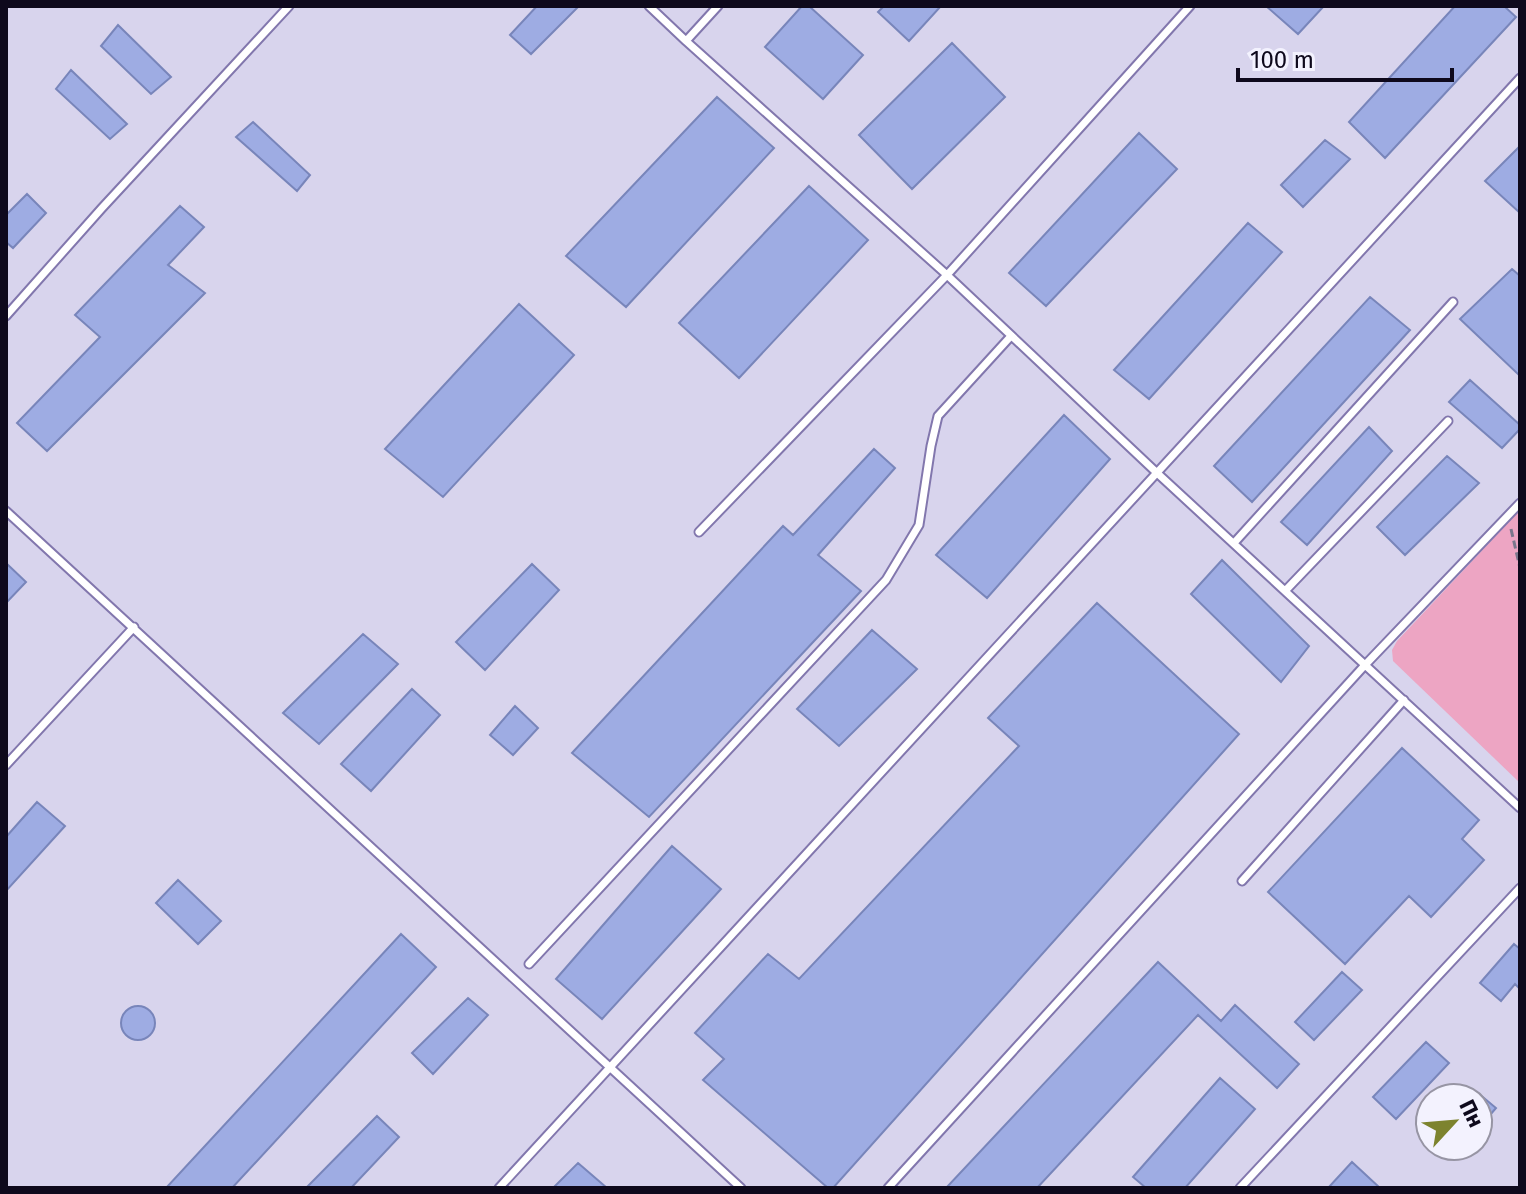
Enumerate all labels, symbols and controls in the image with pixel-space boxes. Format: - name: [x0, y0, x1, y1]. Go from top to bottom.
- scale bar: [1238, 32, 1452, 82]
- text: 100 m: [1250, 46, 1314, 74]
- north arrow: [1414, 1082, 1494, 1162]
- text: Пн: [1453, 1095, 1490, 1132]

